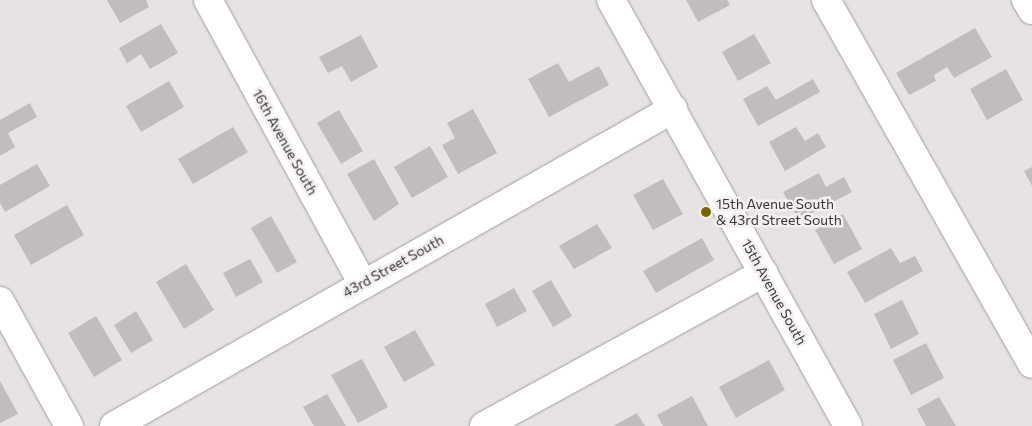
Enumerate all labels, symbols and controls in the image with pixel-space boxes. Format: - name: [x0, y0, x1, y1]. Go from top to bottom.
- street label: 16th Avenue South: [249, 86, 321, 198]
- place label: 15th Avenue South & 43rd Street South: [716, 196, 842, 228]
- marker: 15th Avenue South & 43rd Street South: [700, 206, 712, 218]
- street label: 43rd Street South: [340, 231, 446, 301]
- street label: 15th Avenue South: [738, 236, 810, 348]

